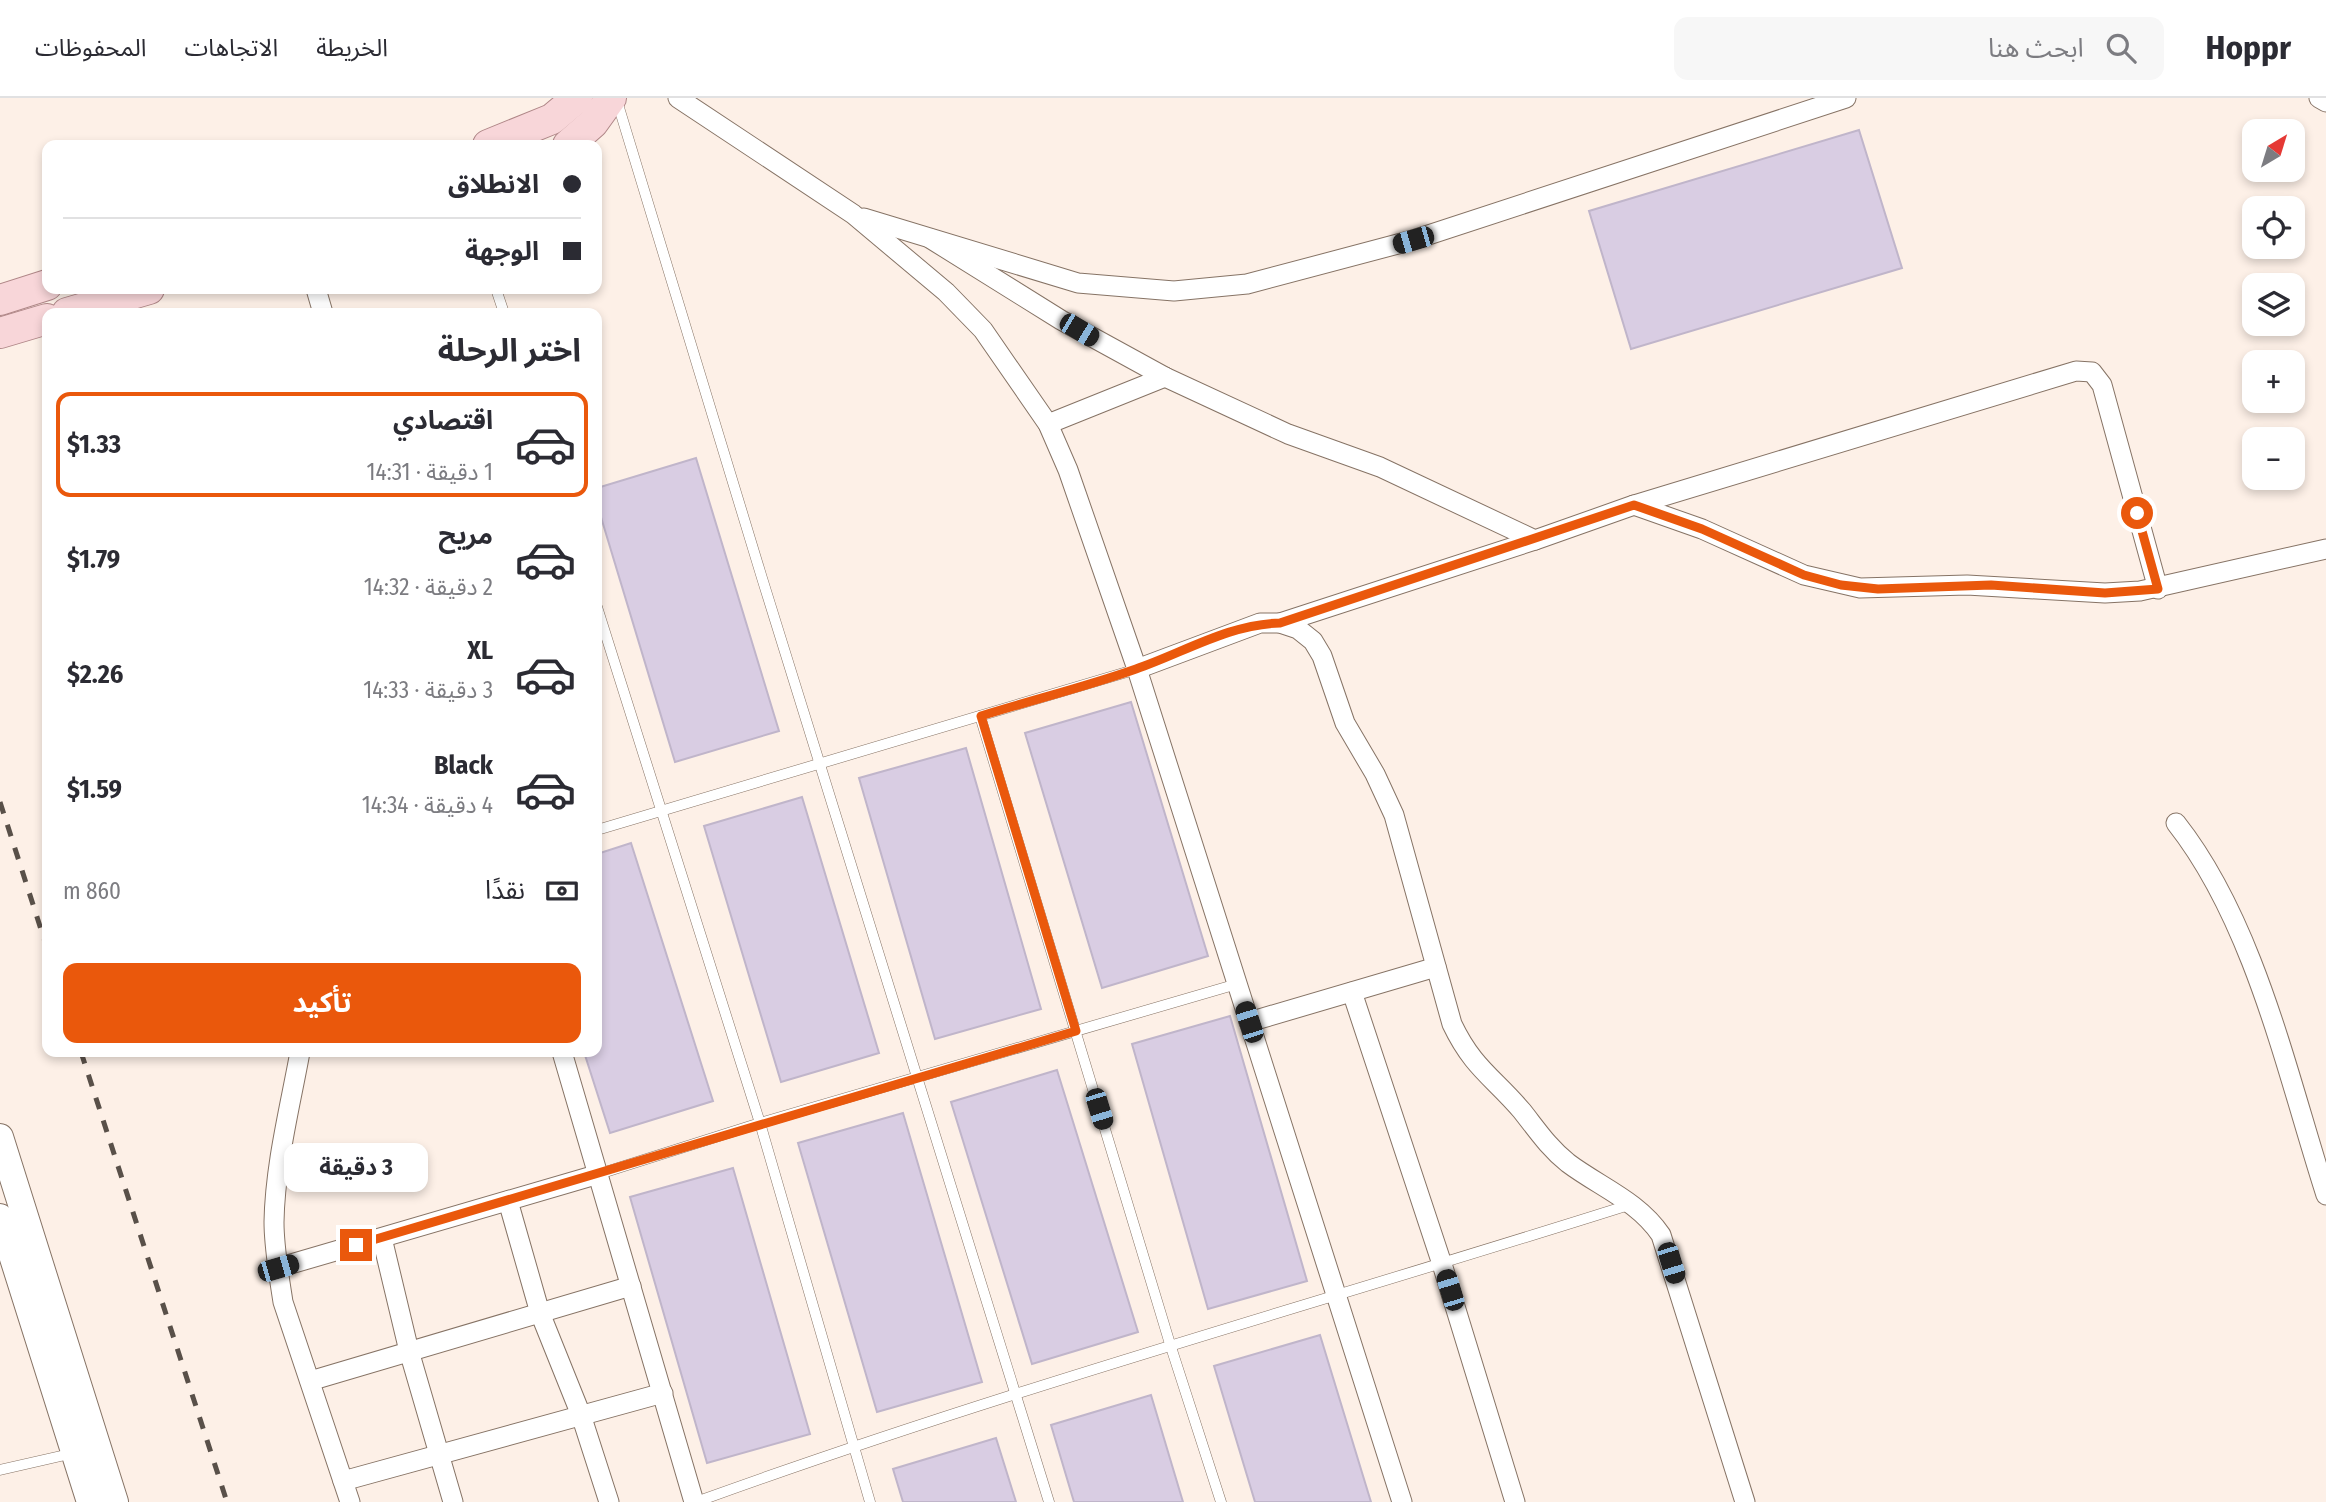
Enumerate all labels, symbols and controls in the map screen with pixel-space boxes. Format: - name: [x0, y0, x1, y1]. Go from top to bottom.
- search box: [1674, 17, 2164, 80]
- text: Hoppr: [2206, 28, 2291, 68]
- icon: search: [2102, 29, 2140, 67]
- text: ابحث هنا: [1988, 33, 2084, 64]
- text: المحفوظات: [35, 34, 146, 62]
- text: الاتجاهات: [184, 34, 278, 62]
- text: الخريطة: [316, 34, 388, 62]
- north arrow: [2242, 119, 2305, 182]
- map controls: [2242, 119, 2305, 490]
- text: الانطلاق: [448, 169, 539, 200]
- button: locate: [2242, 196, 2305, 259]
- car: [1390, 224, 1437, 256]
- text: الوجهة: [465, 236, 539, 267]
- button: layers: [2242, 273, 2305, 336]
- car: [1056, 310, 1103, 350]
- text: اختر الرحلة: [438, 331, 581, 369]
- button: +: [2242, 350, 2305, 413]
- text: اقتصادي: [393, 405, 493, 436]
- icon: car: [514, 413, 577, 476]
- button: −: [2242, 427, 2305, 490]
- text: $1.33: [67, 429, 121, 460]
- text: 1 دقيقة · 14:31: [367, 458, 493, 486]
- route start: [2121, 497, 2153, 529]
- text: مريح: [438, 520, 493, 551]
- icon: car: [514, 528, 577, 591]
- text: $1.79: [67, 544, 120, 575]
- text: 2 دقيقة · 14:32: [364, 573, 493, 601]
- text: XL: [467, 635, 493, 666]
- icon: car: [514, 643, 577, 706]
- text: $2.26: [67, 659, 123, 690]
- text: 3 دقيقة · 14:33: [363, 676, 493, 704]
- text: Black: [434, 750, 493, 781]
- icon: car: [514, 758, 577, 821]
- text: $1.59: [67, 774, 122, 805]
- text: 4 دقيقة · 14:34: [362, 791, 493, 819]
- icon: cash: [543, 872, 581, 910]
- text: نقدًا: [485, 875, 525, 906]
- text: 860 m: [63, 877, 121, 905]
- button: تأكيد: [63, 963, 581, 1043]
- car: [1233, 999, 1266, 1045]
- car: [1083, 1086, 1116, 1132]
- callout: 3 دقيقة: [284, 1144, 428, 1192]
- text: 3 دقيقة: [319, 1153, 393, 1181]
- route end: [340, 1229, 372, 1261]
- car: [1655, 1240, 1688, 1286]
- car: [255, 1252, 302, 1284]
- car: [1434, 1267, 1467, 1313]

